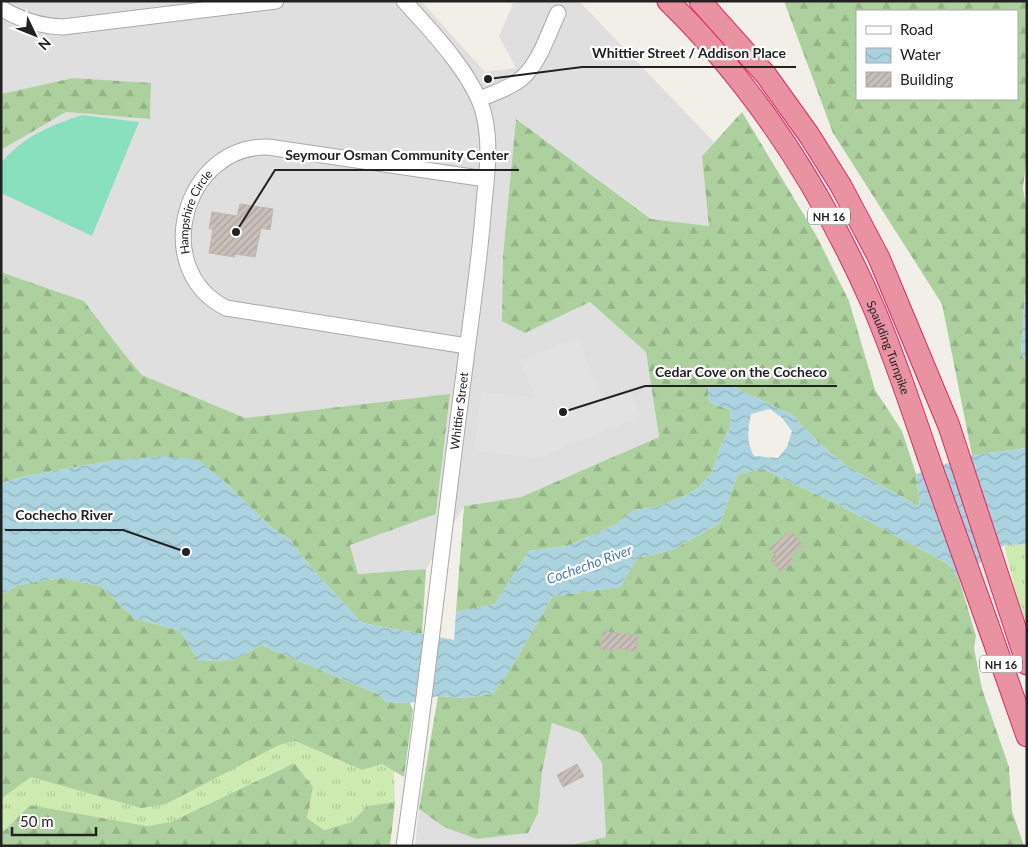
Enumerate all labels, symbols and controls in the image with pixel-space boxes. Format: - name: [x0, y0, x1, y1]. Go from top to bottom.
- north arrow: [10, 10, 60, 60]
- legend: [856, 10, 1018, 100]
- text: Road: [900, 20, 933, 38]
- text: N: [35, 34, 55, 54]
- callout: Whittier Street / Addison Place: [582, 38, 796, 67]
- text: Whittier Street / Addison Place: [592, 44, 786, 61]
- text: Water: [900, 45, 941, 63]
- text: Building: [900, 70, 953, 88]
- callout: Seymour Osman Community Center: [275, 141, 519, 170]
- text: Seymour Osman Community Center: [285, 146, 510, 163]
- street label: Hampshire Circle: [176, 166, 215, 255]
- road number: NH 16: [808, 208, 850, 225]
- street label: Spaulding Turnpike: [864, 298, 914, 396]
- callout: Cedar Cove on the Cocheco: [645, 357, 837, 386]
- text: Cedar Cove on the Cocheco: [655, 363, 827, 380]
- street label: Whittier Street: [447, 371, 471, 451]
- callout: Cochecho River: [5, 501, 123, 530]
- text: Cochecho River: [15, 506, 114, 523]
- water label: Cochecho River: [544, 541, 634, 587]
- road number: NH 16: [980, 656, 1022, 672]
- scale bar: [12, 804, 96, 836]
- text: 50 m: [20, 812, 54, 830]

